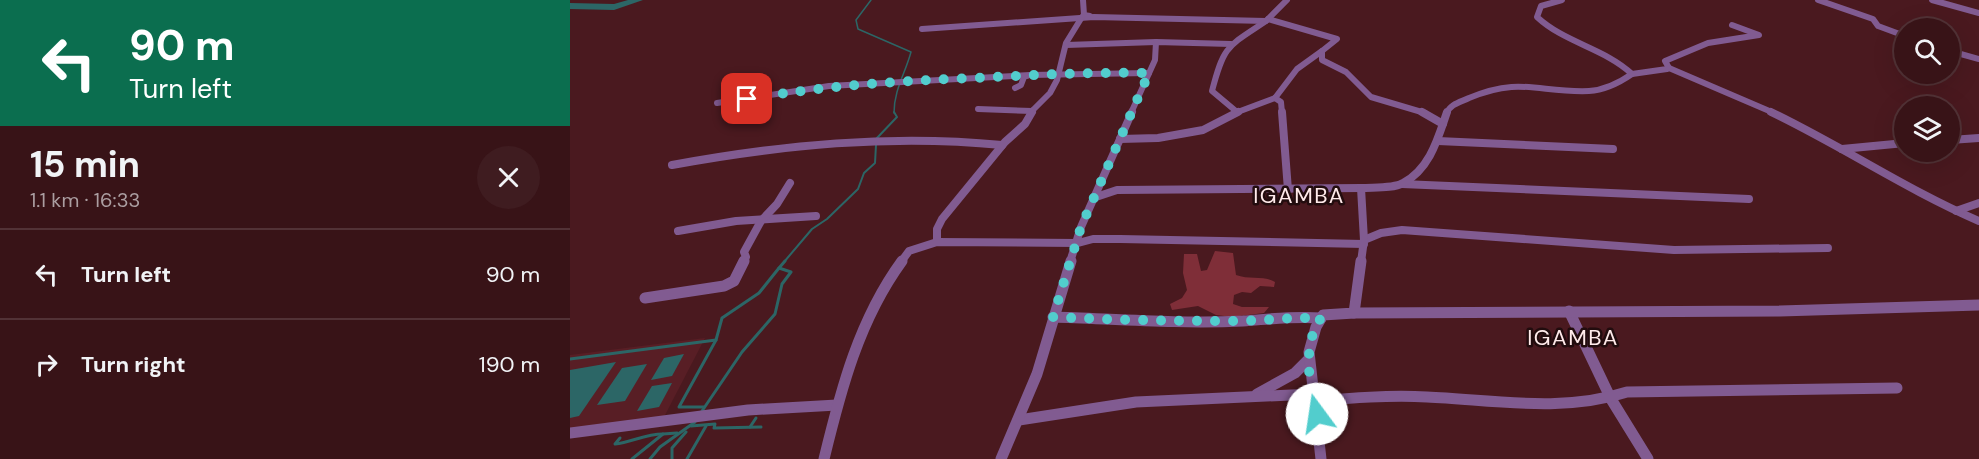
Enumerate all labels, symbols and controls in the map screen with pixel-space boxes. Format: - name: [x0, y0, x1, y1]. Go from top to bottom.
- text: 90 m: [129, 18, 235, 73]
- map controls: [1894, 18, 1960, 162]
- button: search: [1894, 18, 1960, 84]
- icon: left: [30, 24, 108, 102]
- text: Turn left: [129, 71, 232, 106]
- pin: [721, 73, 772, 124]
- icon: arrive: [730, 82, 763, 115]
- button: layers: [1894, 96, 1960, 162]
- text: 15 min: [30, 141, 140, 188]
- button: close: [477, 146, 540, 209]
- district label: IGAMBA: [1253, 181, 1345, 210]
- text: 1.1 km · 16:33: [30, 187, 140, 213]
- icon: left: [30, 258, 63, 291]
- text: Turn left: [81, 260, 171, 289]
- text: 90 m: [486, 260, 540, 289]
- district label: IGAMBA: [1527, 323, 1619, 352]
- icon: right: [30, 348, 63, 381]
- text: Turn right: [81, 350, 186, 379]
- text: 190 m: [479, 350, 540, 379]
- position arrow: [1285, 382, 1349, 446]

